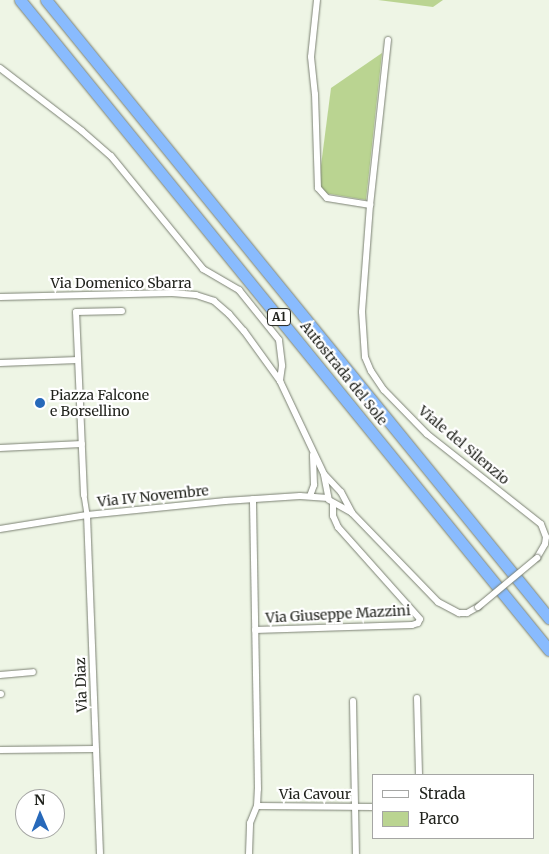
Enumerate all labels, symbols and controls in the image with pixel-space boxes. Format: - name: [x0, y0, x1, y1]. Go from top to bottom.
- street label: Via Domenico Sbarra: [50, 275, 192, 291]
- road number: A1: [266, 308, 292, 326]
- street label: Autostrada del Sole: [297, 318, 391, 428]
- place label: Piazza Falcone e Borsellino: [50, 387, 149, 420]
- marker: Piazza Falcone e Borsellino: [34, 397, 46, 409]
- street label: Viale del Silenzio: [415, 402, 513, 488]
- street label: Via IV Novembre: [96, 482, 210, 510]
- street label: Via Giuseppe Mazzini: [265, 602, 411, 626]
- street label: Via Diaz: [72, 657, 90, 713]
- legend: [372, 774, 534, 839]
- text: Strada: [419, 784, 466, 803]
- street label: Via Cavour: [279, 786, 351, 802]
- north arrow: [15, 789, 65, 839]
- text: N: [34, 791, 45, 809]
- text: Parco: [419, 809, 459, 828]

